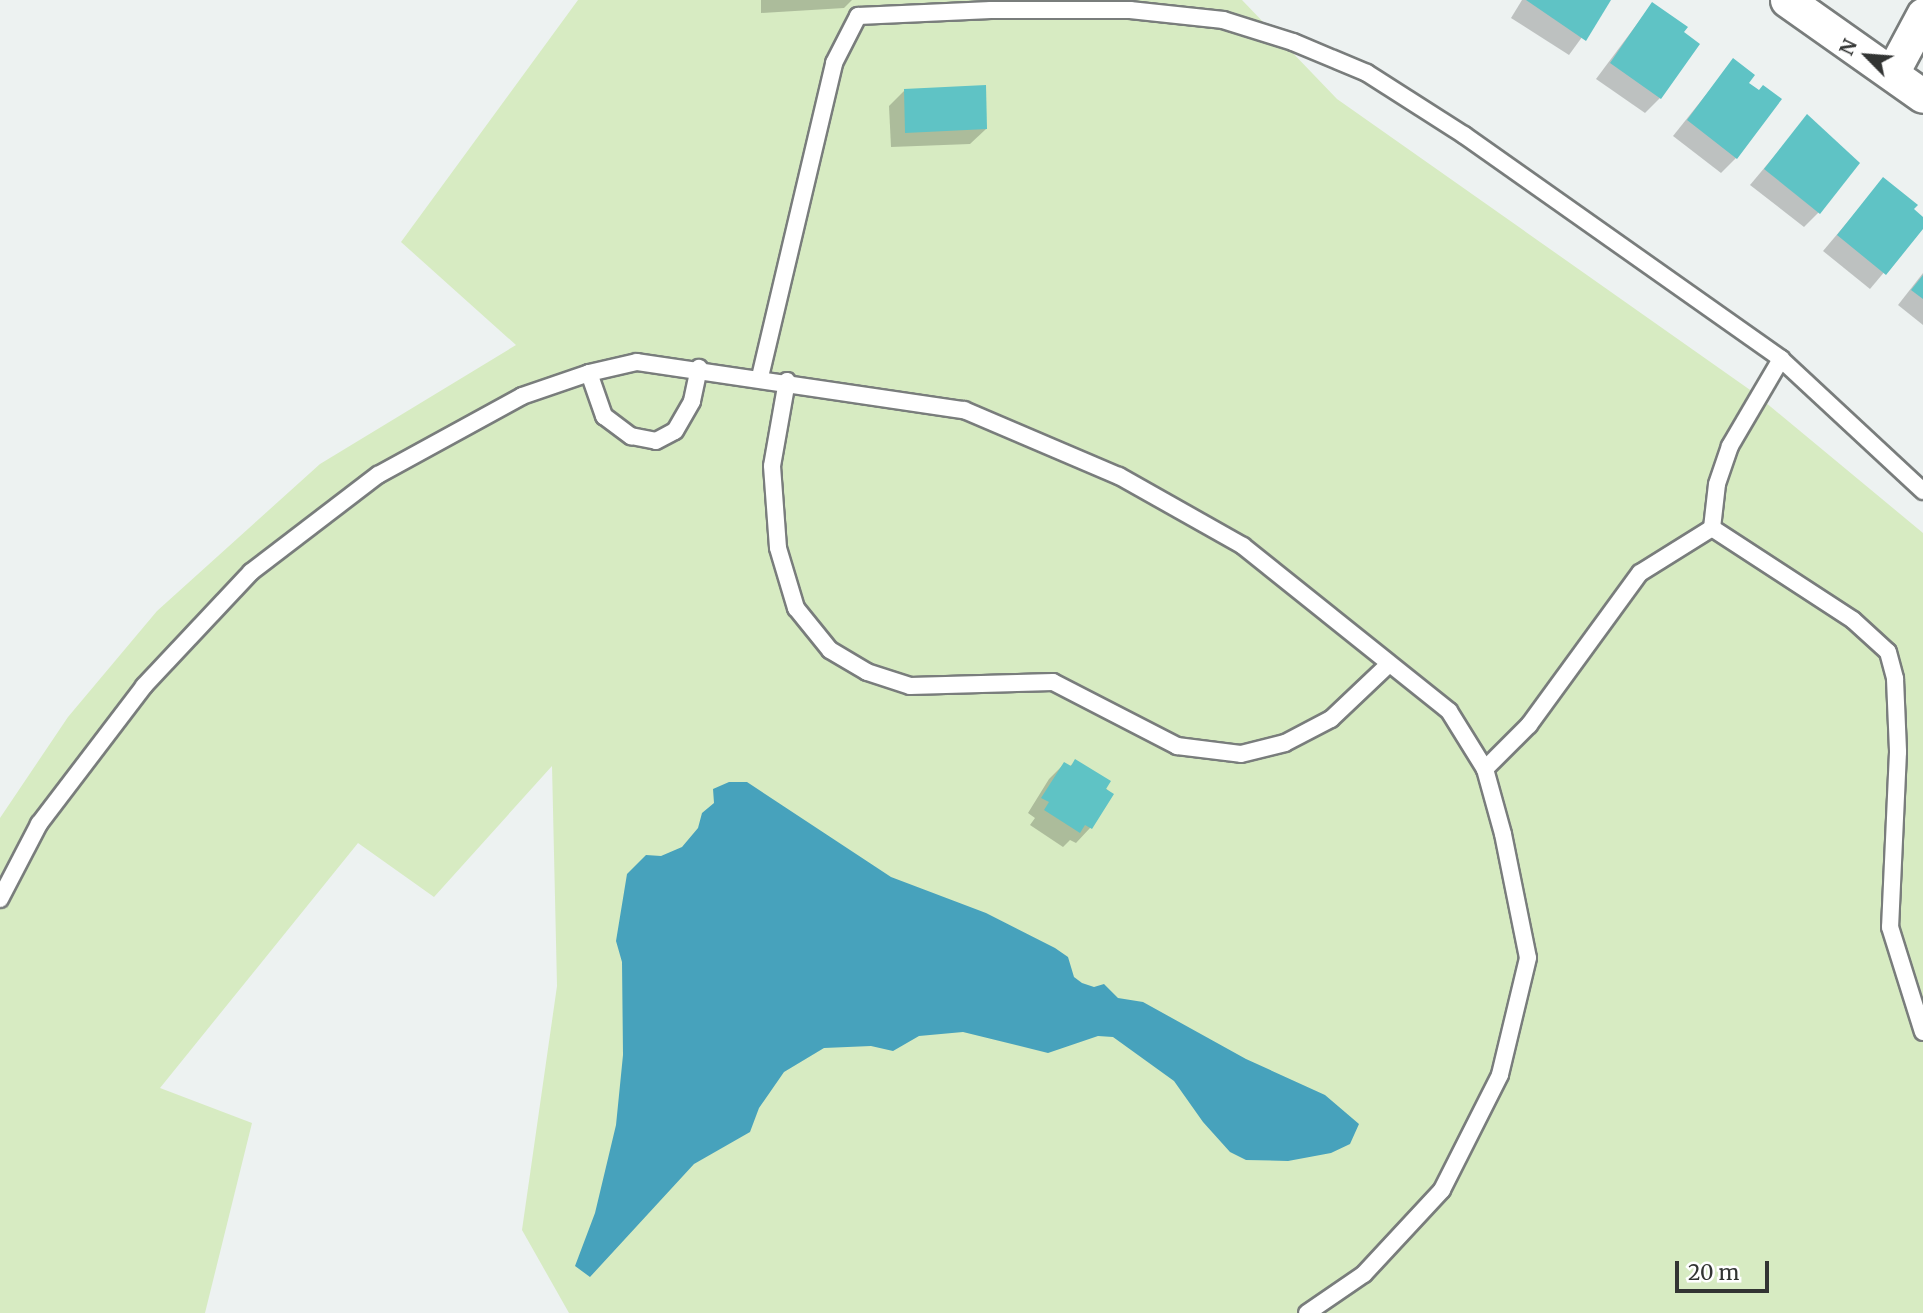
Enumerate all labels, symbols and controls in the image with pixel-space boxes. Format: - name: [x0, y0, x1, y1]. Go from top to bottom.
- north arrow: [1832, 21, 1902, 91]
- text: N: [1834, 35, 1862, 59]
- scale bar: [1678, 1246, 1772, 1290]
- text: 20 m: [1688, 1259, 1739, 1286]

